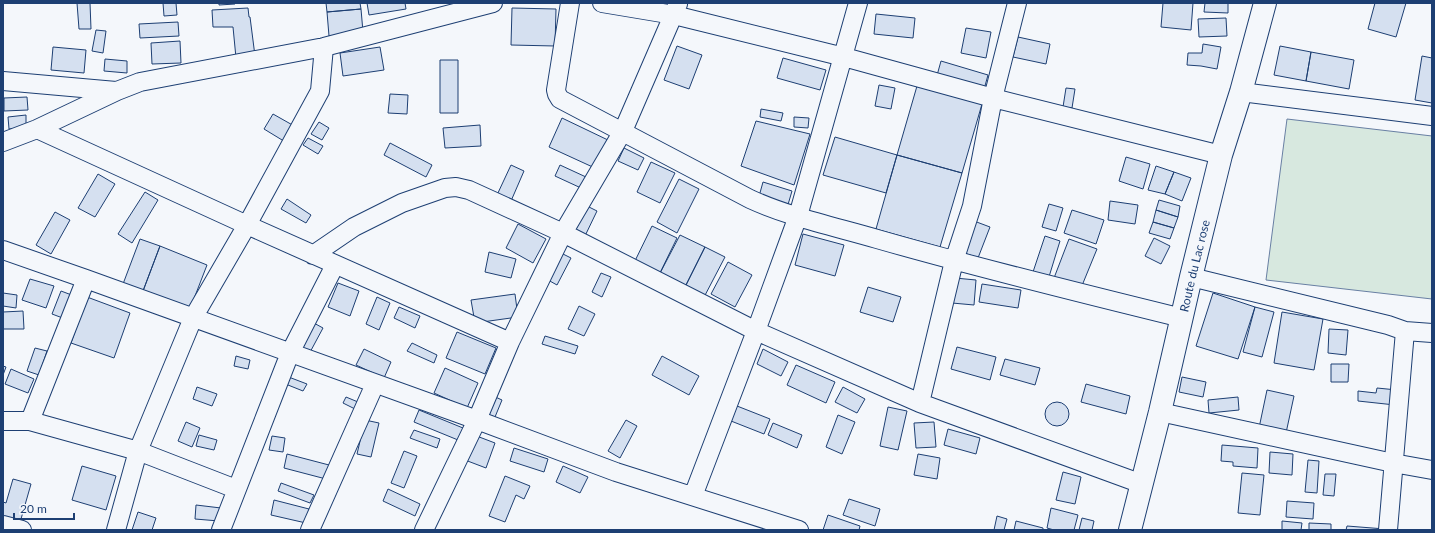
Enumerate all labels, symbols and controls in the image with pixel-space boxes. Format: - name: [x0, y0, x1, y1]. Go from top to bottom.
- street label: Route du Lac rose: [1176, 218, 1212, 313]
- scale bar: [14, 495, 74, 521]
- text: 20 m: [20, 501, 47, 516]

